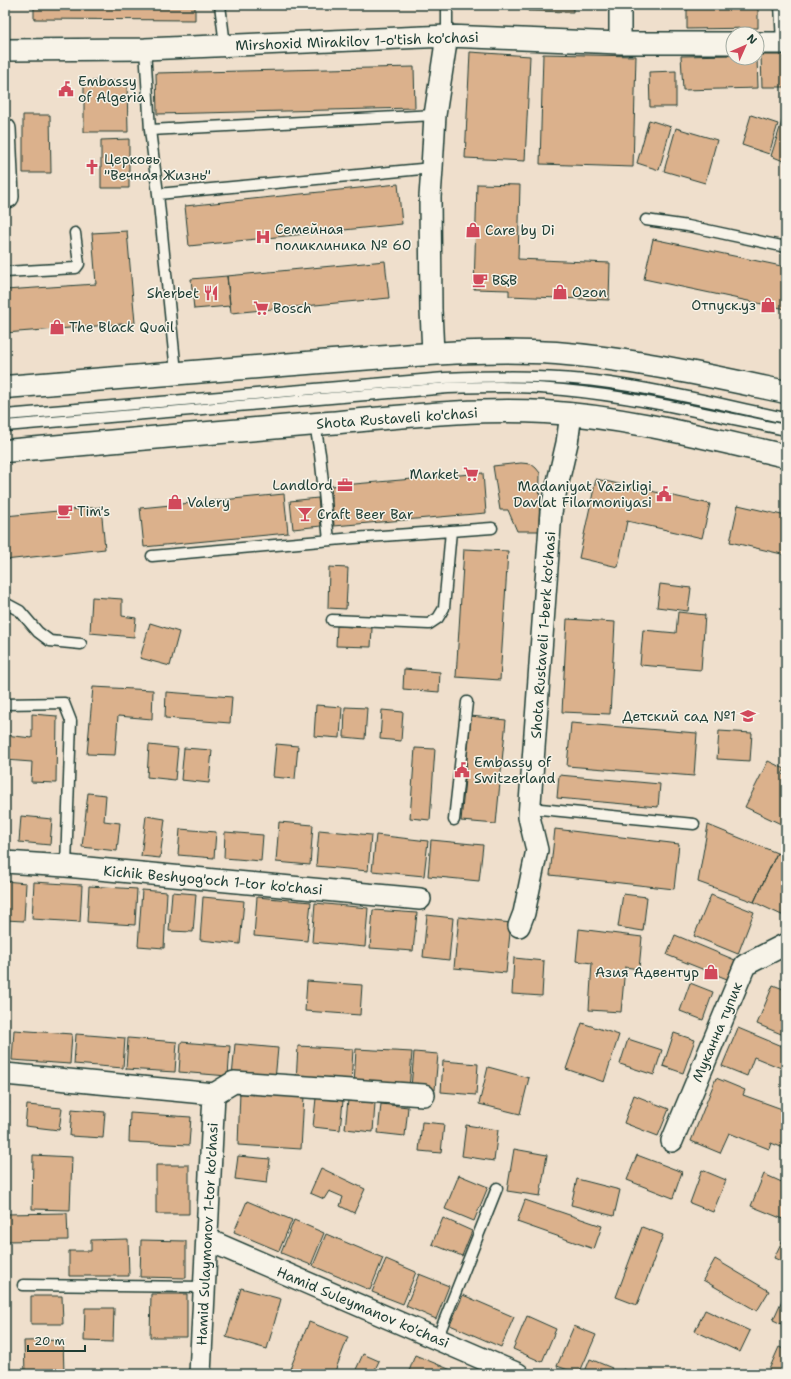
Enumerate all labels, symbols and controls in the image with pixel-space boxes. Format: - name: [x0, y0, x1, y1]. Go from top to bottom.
- north arrow: [725, 26, 765, 66]
- street label: Mirshoxid Mirakilov 1-o'tish ko'chasi: [235, 28, 479, 54]
- text: N: [743, 31, 760, 48]
- place label: Embassy of Algeria: [78, 72, 145, 106]
- public building icon: Embassy of Algeria: [57, 80, 75, 98]
- place label: Церковь "Вечная Жизнь": [104, 150, 211, 184]
- church icon: Церковь "Вечная Жизнь": [83, 158, 101, 176]
- place label: Семейная поликлиника № 60: [275, 220, 412, 254]
- shop icon: Care by Di: [464, 221, 482, 239]
- place label: Care by Di: [485, 221, 555, 239]
- hospital icon: Семейная поликлиника № 60: [254, 228, 272, 246]
- cafe icon: B&B: [471, 271, 489, 289]
- place label: B&B: [492, 271, 517, 289]
- shop icon: Ozon: [551, 283, 569, 301]
- place label: Ozon: [572, 283, 607, 301]
- place label: Sherbet: [147, 284, 199, 302]
- restaurant icon: Sherbet: [202, 284, 220, 302]
- place label: Отпуск.уз: [691, 296, 756, 314]
- shop icon: Отпуск.уз: [759, 296, 777, 314]
- supermarket icon: Bosch: [252, 299, 270, 317]
- place label: Bosch: [273, 299, 312, 317]
- shop icon: The Black Quail: [48, 318, 66, 336]
- place label: The Black Quail: [69, 318, 175, 336]
- street label: Shota Rustaveli ko'chasi: [316, 403, 478, 433]
- place label: Market: [410, 465, 459, 483]
- supermarket icon: Market: [462, 465, 480, 483]
- place label: Landlord: [272, 476, 333, 494]
- office icon: Landlord: [336, 476, 354, 494]
- place label: Madaniyat Vazirligi Davlat Filarmoniyasi: [513, 477, 652, 511]
- public building icon: Madaniyat Vazirligi Davlat Filarmoniyasi: [655, 485, 673, 503]
- shop icon: Valery: [166, 493, 184, 511]
- place label: Valery: [187, 493, 230, 511]
- cafe icon: Tim's: [56, 502, 74, 520]
- place label: Tim's: [77, 502, 110, 520]
- bar icon: Craft Beer Bar: [296, 505, 314, 523]
- place label: Craft Beer Bar: [317, 505, 414, 523]
- street label: Shota Rustaveli 1-berk ko'chasi: [527, 531, 559, 739]
- place label: Детский сад №1: [622, 707, 736, 725]
- school or university icon: Детский сад №1: [739, 707, 757, 725]
- place label: Embassy of Switzerland: [474, 753, 555, 787]
- public building icon: Embassy of Switzerland: [453, 761, 471, 779]
- street label: Kichik Beshyog'och 1-tor ko'chasi: [103, 861, 323, 899]
- place label: Азия Адвентур: [595, 963, 699, 981]
- shop icon: Азия Адвентур: [702, 963, 720, 981]
- street label: Муканна тупик: [688, 979, 746, 1085]
- street label: Hamid Sulaymonov 1-tor ko'chasi: [192, 1122, 222, 1346]
- street label: Hamid Suleymanov ko'chasi: [274, 1262, 452, 1352]
- scale bar: [28, 1327, 85, 1353]
- text: 20 m: [34, 1333, 65, 1349]

